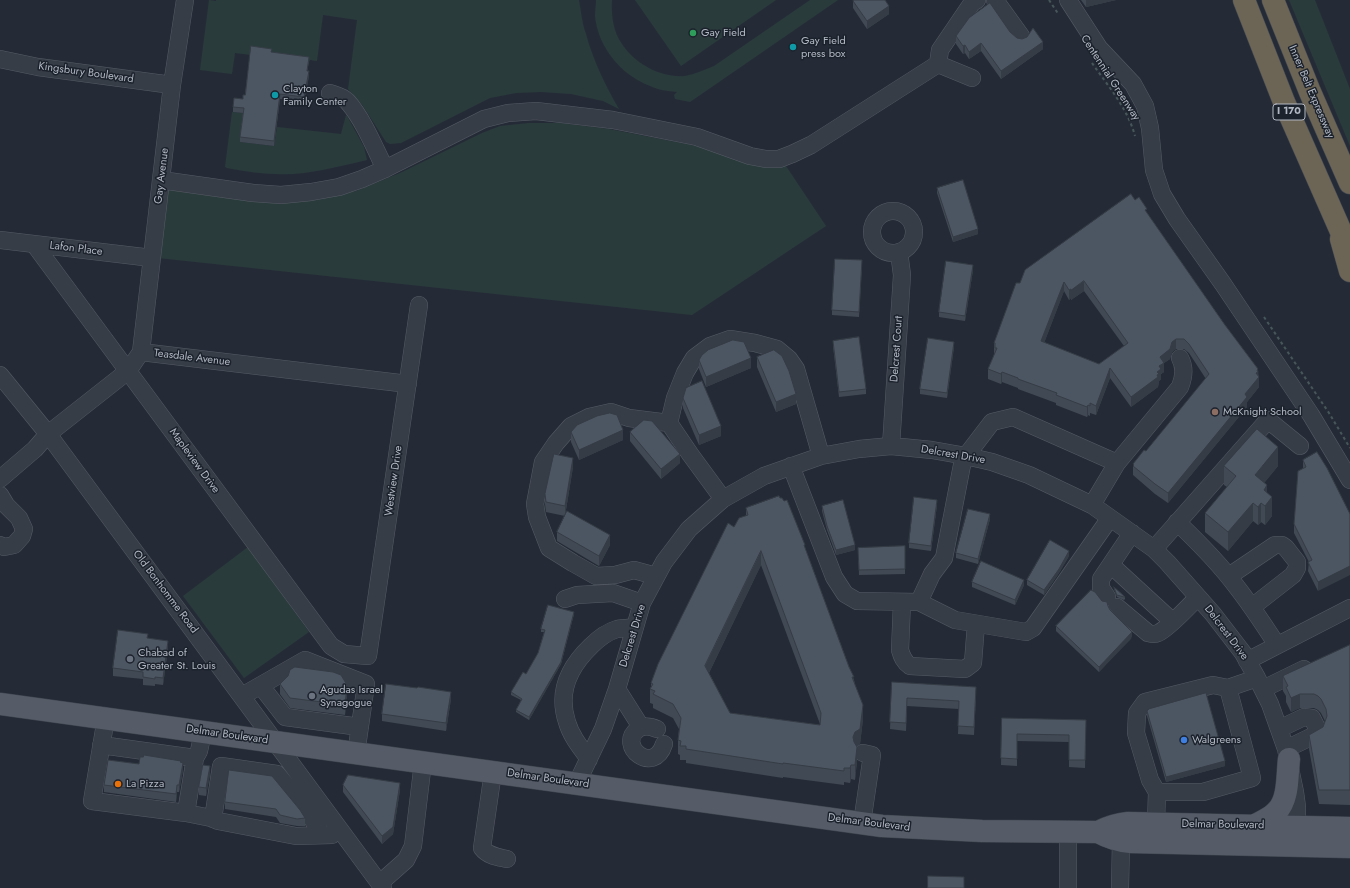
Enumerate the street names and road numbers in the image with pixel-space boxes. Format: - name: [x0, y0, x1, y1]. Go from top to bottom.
- street label: Centennial Greenway: [1077, 33, 1143, 123]
- street label: Inner Belt Expressway: [1285, 43, 1337, 141]
- street label: Kingsbury Boulevard: [38, 60, 134, 86]
- road number: I 170: [1273, 104, 1305, 120]
- street label: Gay Avenue: [152, 147, 172, 205]
- street label: Lafon Place: [49, 239, 103, 259]
- street label: Delcrest Court: [888, 315, 906, 383]
- street label: Teasdale Avenue: [153, 347, 231, 369]
- street label: Mapleview Drive: [166, 426, 222, 496]
- street label: Delcrest Drive: [920, 443, 986, 467]
- street label: Westview Drive: [383, 445, 405, 517]
- street label: Old Bonhomme Road: [130, 548, 200, 636]
- street label: Delcrest Drive: [617, 603, 649, 669]
- street label: Delcrest Drive: [1201, 603, 1251, 663]
- street label: Delmar Boulevard: [185, 723, 269, 747]
- street label: Delmar Boulevard: [506, 767, 590, 791]
- street label: Delmar Boulevard: [827, 811, 911, 835]
- street label: Delmar Boulevard: [1182, 818, 1264, 832]

